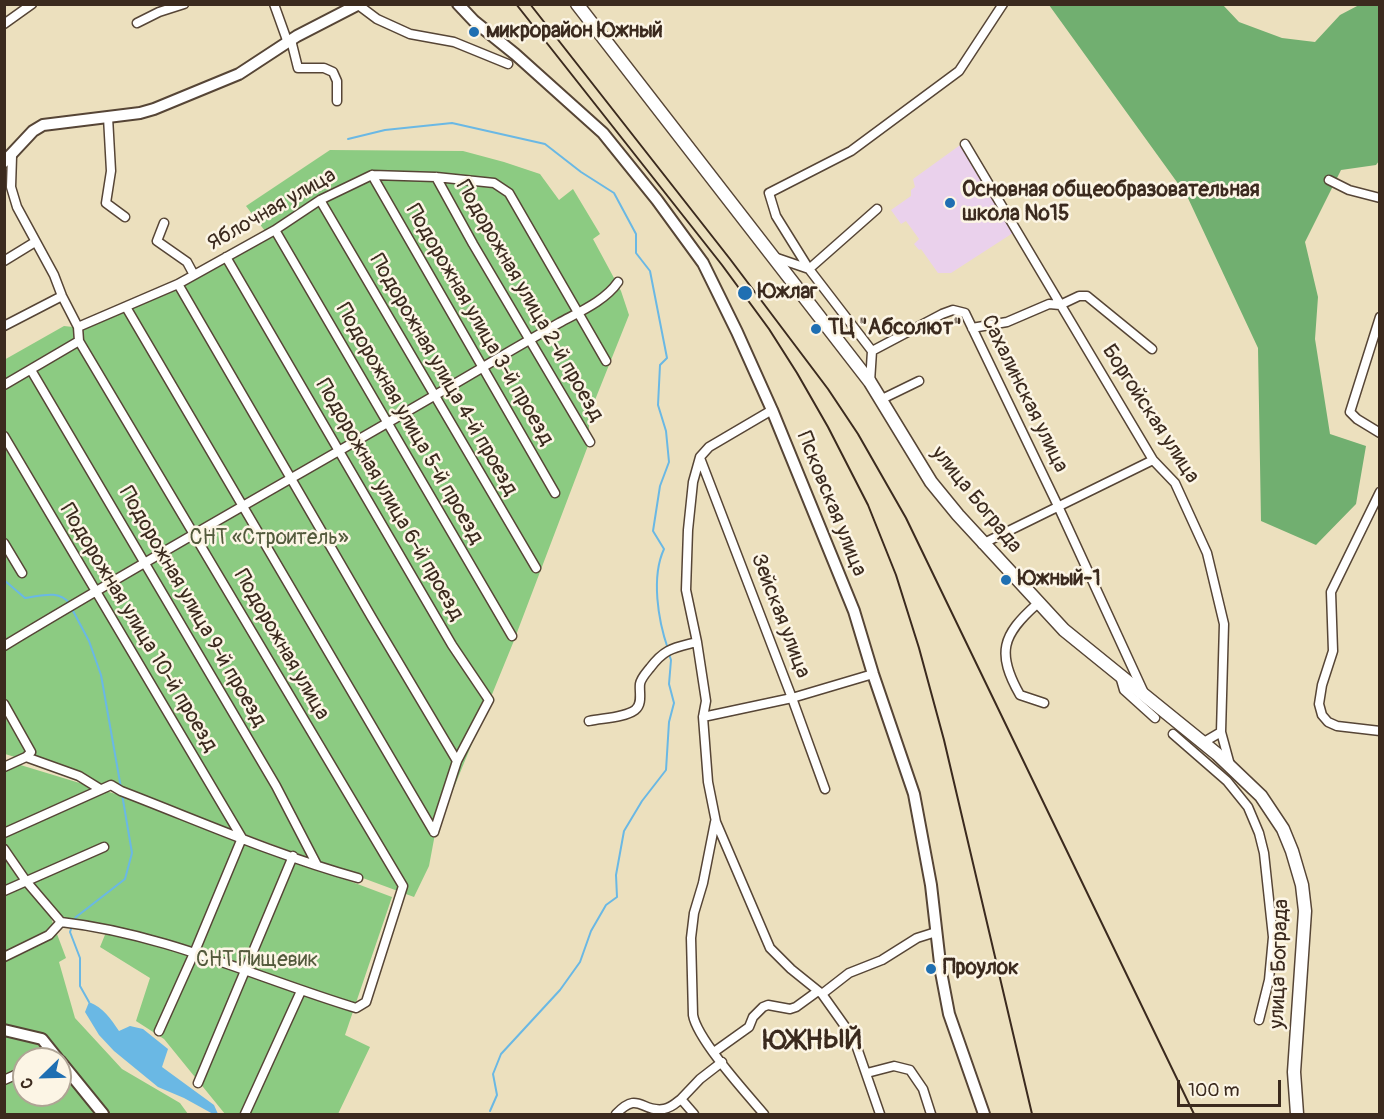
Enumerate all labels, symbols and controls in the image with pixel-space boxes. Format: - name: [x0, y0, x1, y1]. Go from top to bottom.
- place label: микрорайон Южный: [486, 19, 663, 45]
- marker: микрорайон Южный: [467, 25, 481, 39]
- street label: Яблочная улица: [203, 163, 341, 257]
- street label: Подорожная улица 2-й проезд: [450, 176, 608, 426]
- place label: Основная общеобразовательная школа №15: [962, 178, 1260, 228]
- marker: Основная общеобразовательная школа №15: [943, 196, 957, 210]
- street label: Подорожная улица 3-й проезд: [400, 200, 558, 450]
- street label: Подорожная улица 4-й проезд: [363, 250, 523, 500]
- place label: Южлаг: [758, 280, 817, 306]
- marker: Южлаг: [736, 284, 754, 302]
- street label: Подорожная улица 5-й проезд: [330, 299, 488, 549]
- street label: Сахалинская улица: [975, 311, 1073, 477]
- place label: ТЦ "Абсолют": [828, 316, 962, 342]
- marker: ТЦ "Абсолют": [809, 322, 823, 336]
- street label: Боргойская улица: [1096, 340, 1204, 488]
- street label: Подорожная улица 6-й проезд: [309, 375, 469, 625]
- street label: Псковская улица: [791, 428, 871, 580]
- street label: улица Бограда: [925, 442, 1027, 558]
- street label: Подорожная улица 9-й проезд: [113, 482, 271, 732]
- street label: Подорожная улица 10-й проезд: [54, 499, 222, 757]
- park label: СНТ «Строитель»: [189, 526, 349, 552]
- street label: Зейская улица: [745, 550, 815, 682]
- street label: Подорожная улица: [228, 565, 334, 725]
- place label: Южный-1: [1018, 567, 1101, 593]
- marker: Южный-1: [999, 573, 1013, 587]
- street label: улица Бограда: [1265, 899, 1295, 1029]
- park label: СНТ Пищевик: [196, 948, 318, 974]
- place label: Проулок: [943, 956, 1019, 982]
- marker: Проулок: [924, 962, 938, 976]
- district label: ЮЖНЫЙ: [763, 1026, 863, 1058]
- north arrow: [12, 1047, 72, 1107]
- scale bar: [1180, 1068, 1284, 1106]
- text: С: [16, 1075, 38, 1092]
- text: 100 m: [1188, 1079, 1240, 1102]

